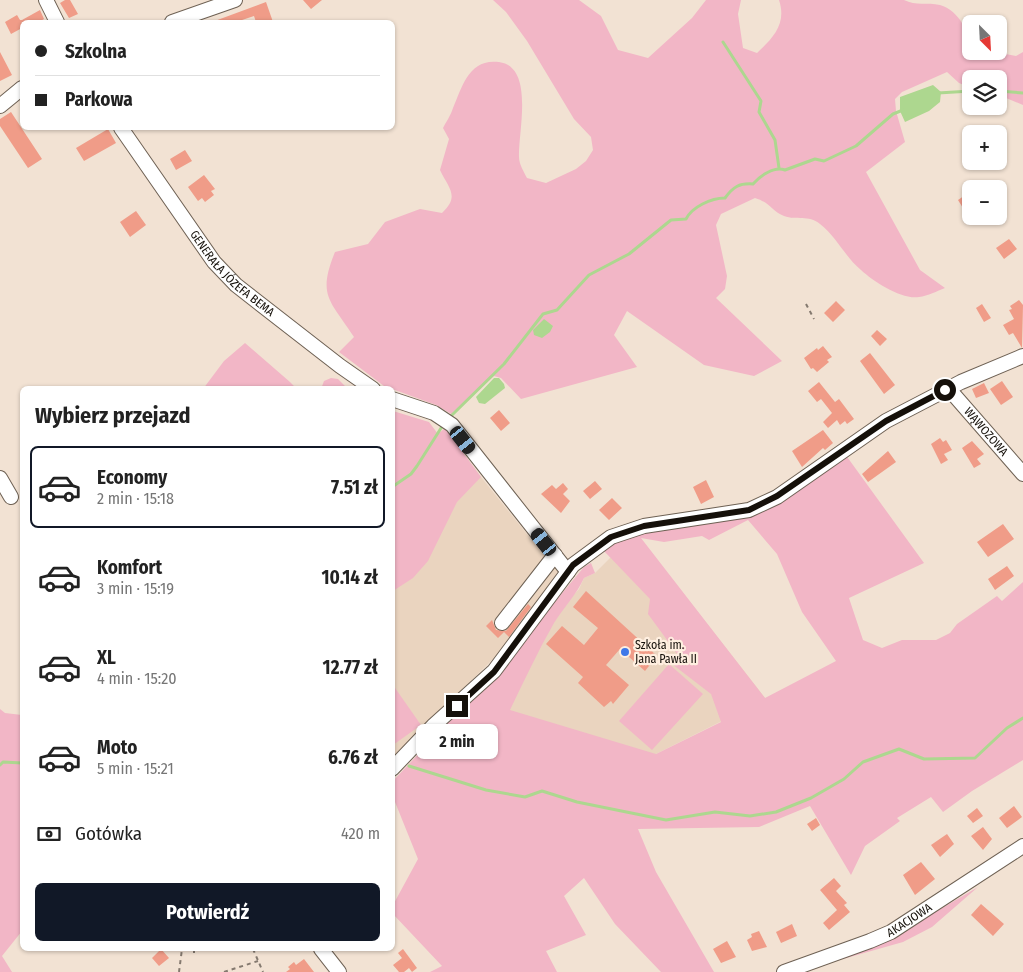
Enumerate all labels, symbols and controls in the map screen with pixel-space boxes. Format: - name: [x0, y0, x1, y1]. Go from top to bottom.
- north arrow: [962, 15, 1008, 60]
- map controls: [962, 15, 1007, 225]
- text: Szkolna: [65, 40, 127, 63]
- button: layers: [962, 70, 1007, 115]
- text: Parkowa: [65, 88, 133, 111]
- button: +: [962, 125, 1007, 170]
- button: −: [962, 180, 1007, 225]
- street label: GENERAŁA JÓZEFA BEMA: [187, 228, 278, 320]
- route start: [934, 379, 956, 401]
- text: Wybierz przejazd: [35, 402, 190, 429]
- street label: WĄWOZOWA: [961, 405, 1011, 459]
- car: [447, 424, 478, 456]
- icon: car: [37, 465, 82, 510]
- text: Economy: [97, 466, 167, 489]
- text: 7.51 zł: [331, 476, 378, 499]
- text: 2 min · 15:18: [97, 489, 174, 508]
- car: [528, 526, 559, 558]
- icon: car: [37, 555, 82, 600]
- text: Komfort: [97, 556, 162, 579]
- text: 10.14 zł: [321, 566, 378, 589]
- text: 3 min · 15:19: [97, 579, 174, 598]
- place label: Szkoła im. Jana Pawła II: [635, 638, 697, 666]
- icon: car: [37, 645, 82, 690]
- text: XL: [97, 646, 116, 669]
- marker: Szkoła im. Jana Pawła II: [619, 646, 631, 658]
- text: 12.77 zł: [323, 656, 378, 679]
- text: 4 min · 15:20: [97, 669, 177, 688]
- route end: [446, 695, 468, 717]
- callout: 2 min: [416, 724, 498, 758]
- text: 2 min: [439, 732, 475, 751]
- icon: car: [37, 735, 82, 780]
- text: Moto: [97, 736, 137, 759]
- text: 6.76 zł: [328, 746, 378, 769]
- text: 5 min · 15:21: [97, 759, 174, 778]
- icon: cash: [35, 820, 63, 848]
- text: Gotówka: [75, 822, 142, 845]
- text: 420 m: [341, 824, 380, 843]
- button: Potwierdź: [35, 883, 380, 941]
- street label: AKACJOWA: [885, 900, 935, 940]

